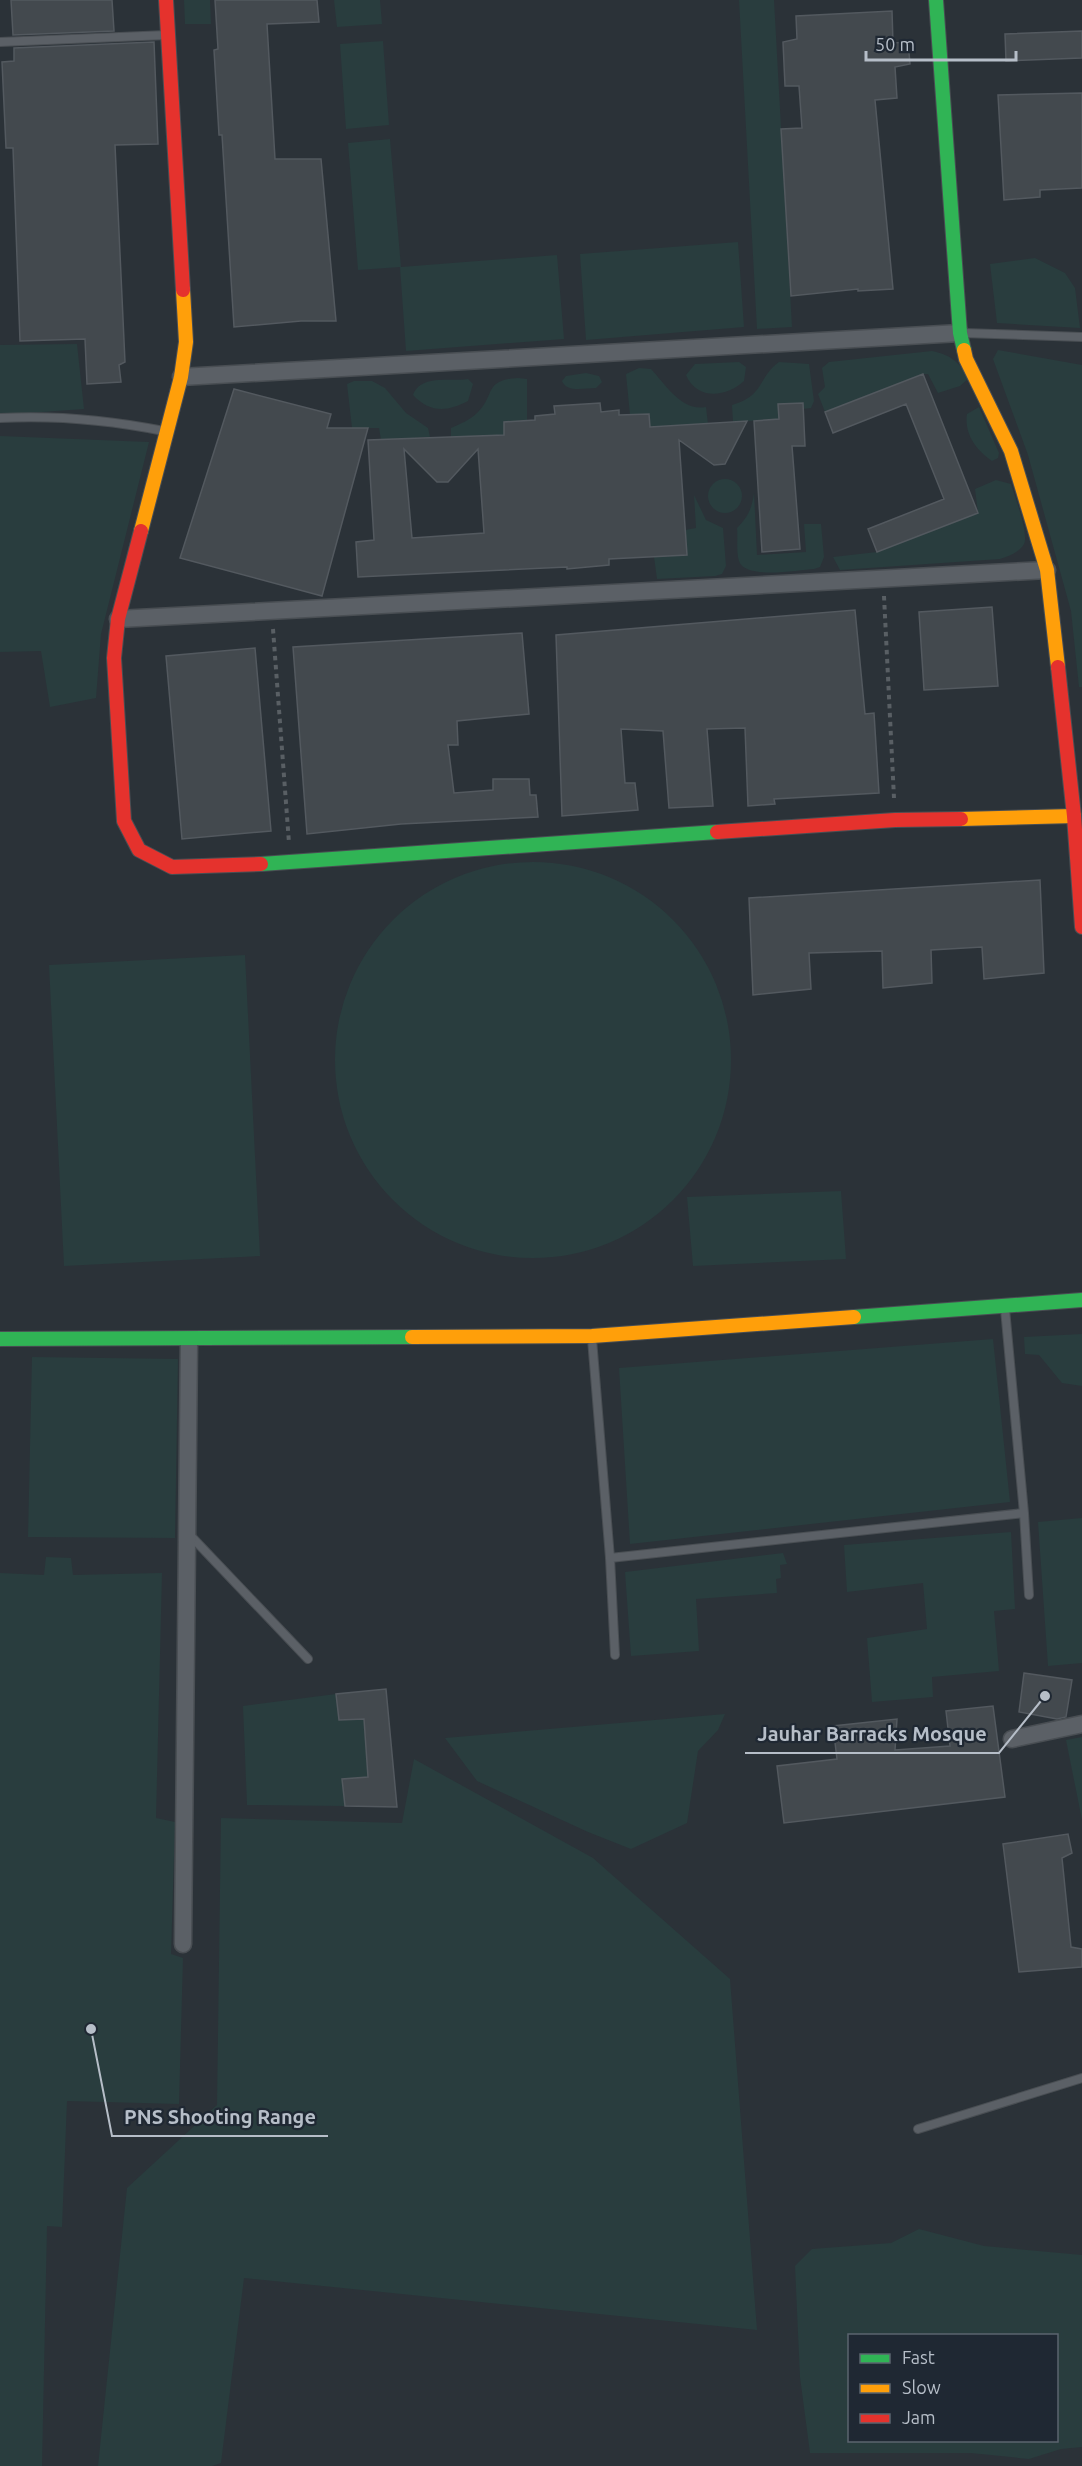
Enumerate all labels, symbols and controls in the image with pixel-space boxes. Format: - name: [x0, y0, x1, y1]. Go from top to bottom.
- scale bar: [866, 24, 1016, 62]
- text: 50 m: [875, 34, 915, 54]
- callout: Jauhar Barracks Mosque: [745, 1715, 999, 1753]
- text: Jauhar Barracks Mosque: [757, 1722, 987, 1745]
- callout: PNS Shooting Range: [112, 2098, 328, 2136]
- text: PNS Shooting Range: [124, 2105, 316, 2128]
- legend: [848, 2334, 1058, 2442]
- text: Fast: [902, 2347, 935, 2367]
- text: Slow: [902, 2377, 941, 2397]
- text: Jam: [902, 2407, 936, 2427]

